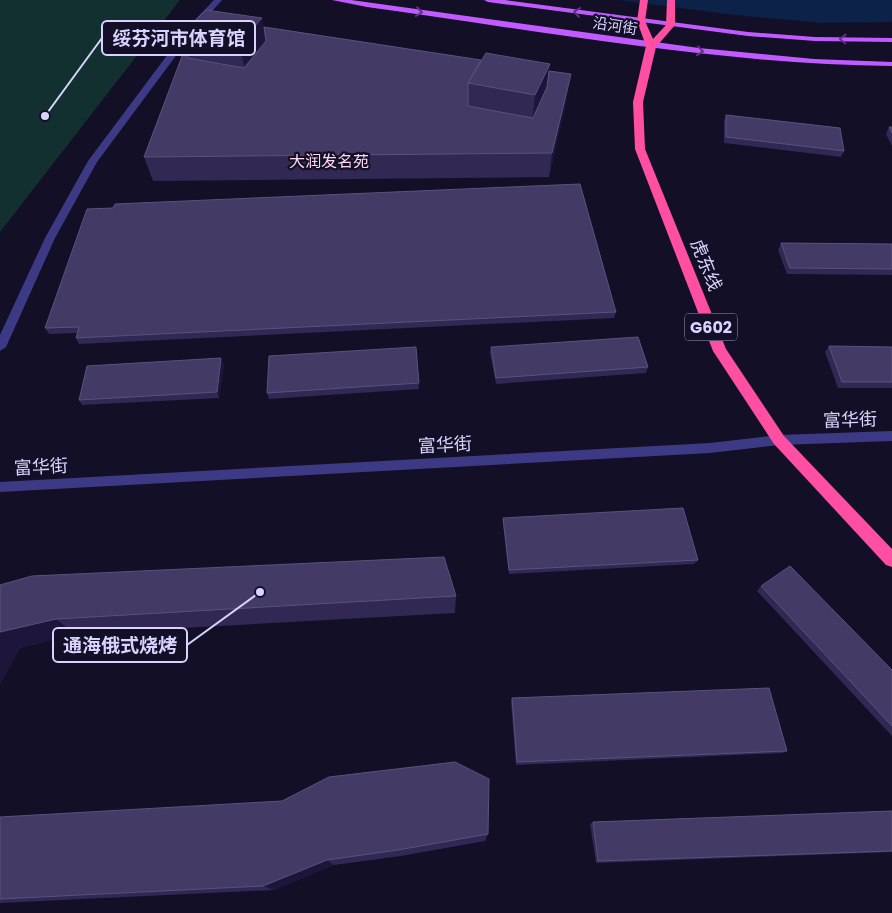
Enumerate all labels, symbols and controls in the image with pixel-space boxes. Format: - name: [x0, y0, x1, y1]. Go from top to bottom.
- one-way arrow: [415, 6, 423, 17]
- one-way arrow: [573, 7, 581, 18]
- street label: 沿河街: [591, 12, 639, 39]
- callout: 绥芬河市体育馆: [102, 21, 255, 55]
- text: 绥芬河市体育馆: [112, 25, 246, 52]
- one-way arrow: [839, 34, 847, 44]
- one-way arrow: [696, 45, 704, 56]
- district label: 大润发名苑: [289, 150, 369, 173]
- street label: 虎东线: [685, 235, 728, 295]
- road number: G602: [685, 314, 737, 341]
- street label: 富华街: [823, 406, 877, 433]
- street label: 富华街: [417, 431, 473, 458]
- street label: 富华街: [13, 453, 69, 480]
- callout: 通海俄式烧烤: [53, 628, 187, 662]
- text: 通海俄式烧烤: [63, 632, 177, 659]

